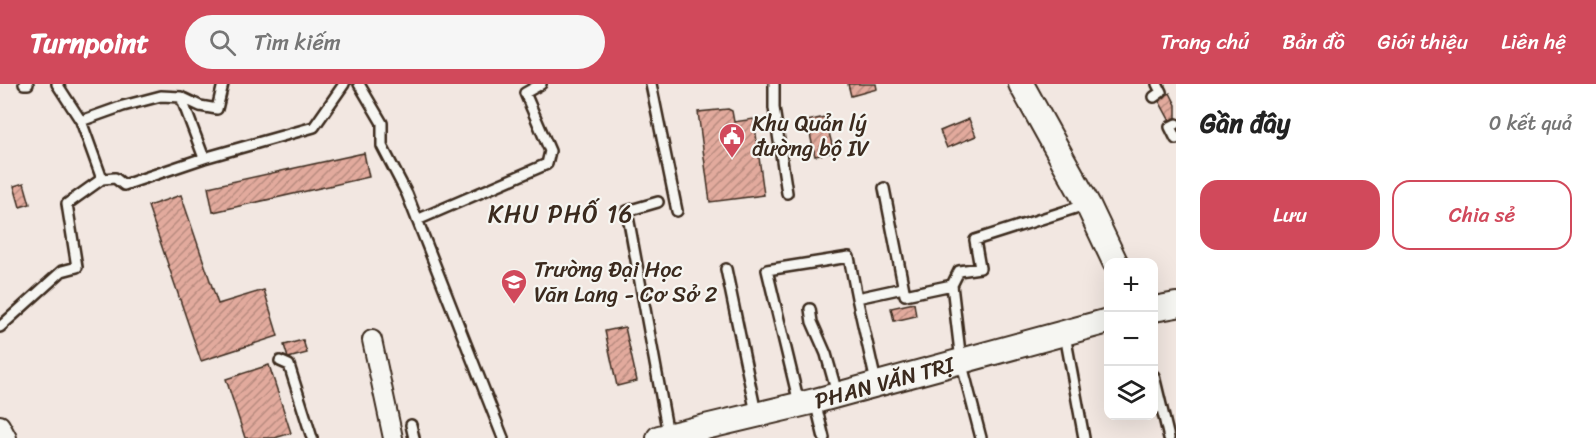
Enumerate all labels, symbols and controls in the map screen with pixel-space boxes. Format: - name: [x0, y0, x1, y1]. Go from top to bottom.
- search box: [185, 15, 605, 69]
- text: Turnpoint: [30, 18, 149, 67]
- text: Tìm kiếm: [254, 23, 341, 62]
- text: Trang chủ: [1160, 23, 1249, 61]
- text: Bản đồ: [1282, 23, 1345, 61]
- text: Giới thiệu: [1378, 23, 1468, 61]
- text: Liên hệ: [1501, 23, 1566, 61]
- icon: search: [206, 26, 239, 59]
- text: Gần đây: [1200, 100, 1290, 146]
- place label: Khu Quản lý đường bộ IV: [752, 104, 870, 168]
- text: 0 kết quả: [1489, 106, 1572, 141]
- public building icon: Khu Quản lý đường bộ IV: [717, 121, 747, 159]
- button: Lưu: [1200, 180, 1380, 250]
- button: Chia sẻ: [1392, 180, 1572, 250]
- district label: KHU PHỐ 16: [488, 193, 634, 235]
- place label: Trường Đại Học Văn Lang - Cơ Sở 2: [534, 250, 718, 314]
- map controls: [1104, 258, 1158, 420]
- button: +: [1104, 258, 1158, 312]
- school or university icon: Trường Đại Học Văn Lang - Cơ Sở 2: [499, 267, 529, 305]
- button: −: [1104, 312, 1158, 366]
- street label: PHAN VĂN TRỊ: [810, 344, 959, 420]
- button: layers: [1104, 366, 1158, 420]

